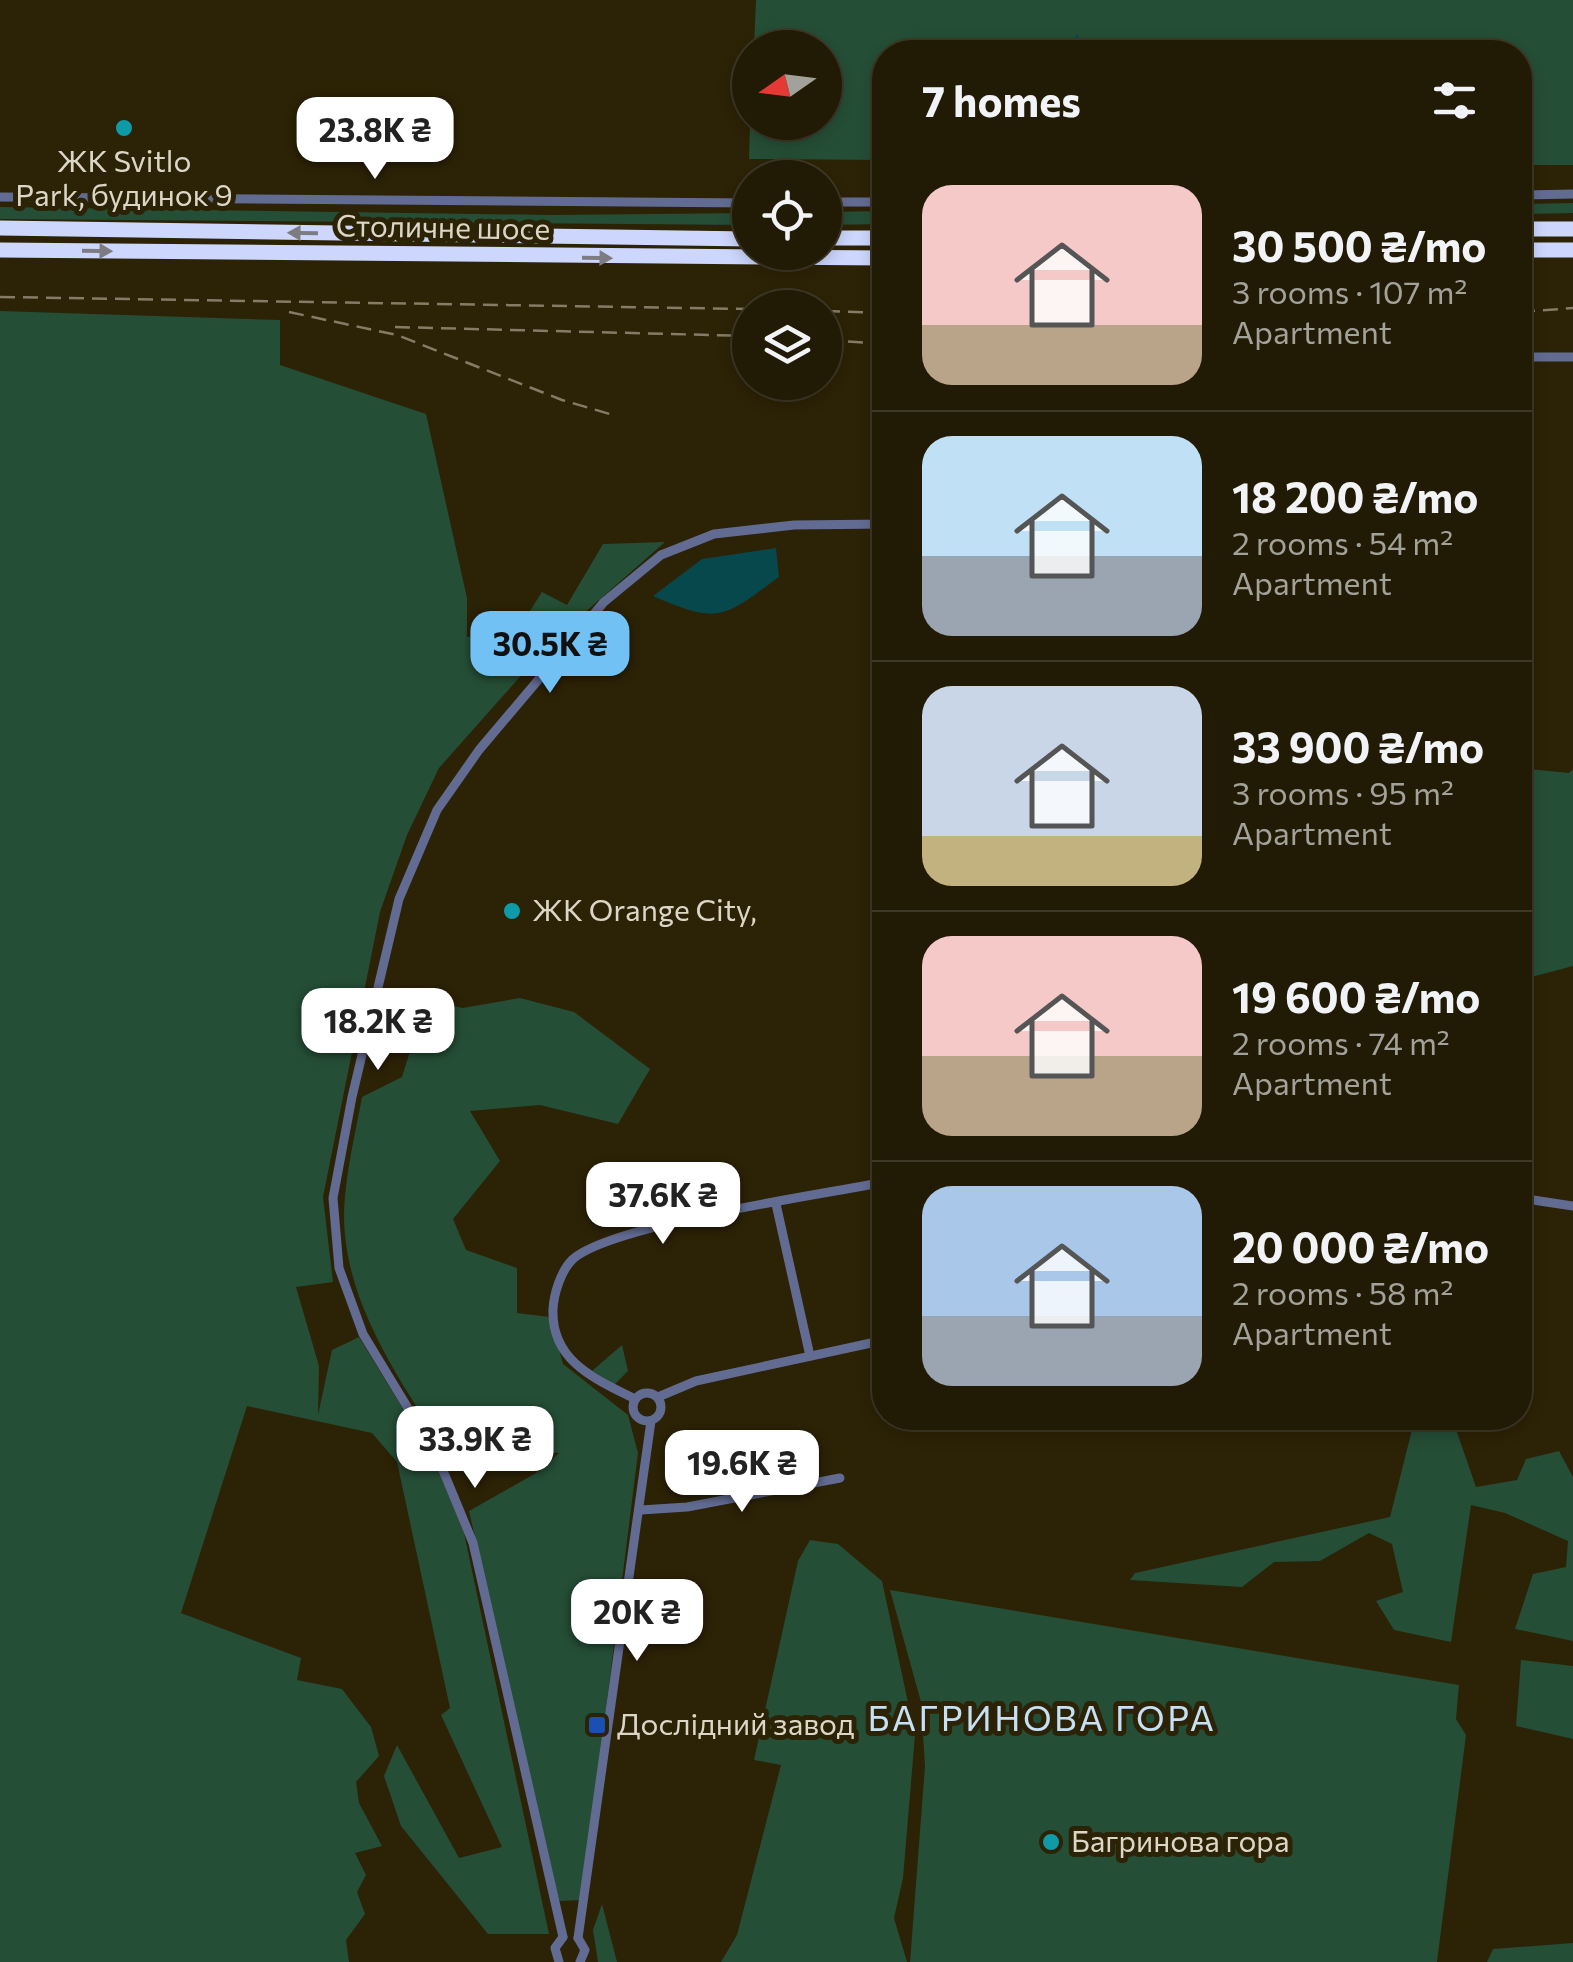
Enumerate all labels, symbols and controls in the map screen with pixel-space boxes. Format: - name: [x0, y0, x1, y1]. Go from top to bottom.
- north arrow: [732, 30, 842, 140]
- map controls: [732, 30, 842, 400]
- icon: filters: [1427, 73, 1482, 128]
- text: 7 homes: [922, 74, 1081, 126]
- pin: 23.8K ₴: [283, 97, 467, 182]
- text: 23.8K ₴: [319, 109, 431, 149]
- marker: ЖК Svitlo Park, будинок 9: [113, 117, 135, 139]
- place label: ЖК Svitlo Park, будинок 9: [15, 141, 233, 212]
- button: locate: [732, 160, 842, 270]
- street label: Столичне шосе: [336, 205, 551, 246]
- text: 30 500 ₴/mo: [1232, 219, 1486, 271]
- one-way arrow: [286, 225, 318, 241]
- icon: home: [1002, 225, 1122, 345]
- one-way arrow: [82, 243, 114, 259]
- one-way arrow: [582, 250, 614, 266]
- text: 3 rooms · 107 m²: [1232, 271, 1467, 311]
- button: layers: [732, 290, 842, 400]
- text: Apartment: [1232, 311, 1392, 351]
- text: 18 200 ₴/mo: [1232, 470, 1478, 522]
- icon: home: [1002, 476, 1122, 596]
- text: 2 rooms · 54 m²: [1232, 522, 1453, 562]
- text: Apartment: [1232, 562, 1392, 602]
- pin: 30.5K ₴: [458, 611, 642, 696]
- text: 30.5K ₴: [492, 623, 608, 663]
- text: 33 900 ₴/mo: [1232, 720, 1484, 772]
- icon: home: [1002, 726, 1122, 846]
- text: 3 rooms · 95 m²: [1232, 772, 1454, 812]
- text: Apartment: [1232, 812, 1392, 852]
- place label: ЖК Orange City,: [532, 890, 757, 927]
- marker: ЖК Orange City,: [501, 900, 523, 922]
- text: 19 600 ₴/mo: [1232, 970, 1480, 1022]
- icon: home: [1002, 976, 1122, 1096]
- pin: 18.2K ₴: [286, 988, 470, 1073]
- text: 18.2K ₴: [323, 1000, 433, 1040]
- text: 2 rooms · 74 m²: [1232, 1022, 1450, 1062]
- text: Apartment: [1232, 1062, 1392, 1102]
- pin: 37.6K ₴: [571, 1162, 755, 1247]
- text: 37.6K ₴: [608, 1174, 718, 1214]
- text: 20 000 ₴/mo: [1232, 1220, 1489, 1272]
- icon: home: [1002, 1226, 1122, 1346]
- text: 2 rooms · 58 m²: [1232, 1272, 1453, 1312]
- text: Apartment: [1232, 1312, 1392, 1352]
- pin: 33.9K ₴: [383, 1406, 567, 1491]
- text: 33.9K ₴: [419, 1418, 531, 1458]
- pin: 19.6K ₴: [650, 1430, 834, 1515]
- text: 19.6K ₴: [687, 1442, 797, 1482]
- pin: 20K ₴: [567, 1579, 707, 1664]
- text: 20K ₴: [593, 1591, 681, 1631]
- district label: БАГРИНОВА ГОРА: [868, 1695, 1216, 1738]
- place label: Дослідний завод: [617, 1704, 854, 1741]
- marker: Дослідний завод: [586, 1714, 608, 1736]
- place label: Багринова гора: [1071, 1821, 1289, 1858]
- marker: Багринова гора: [1040, 1831, 1062, 1853]

